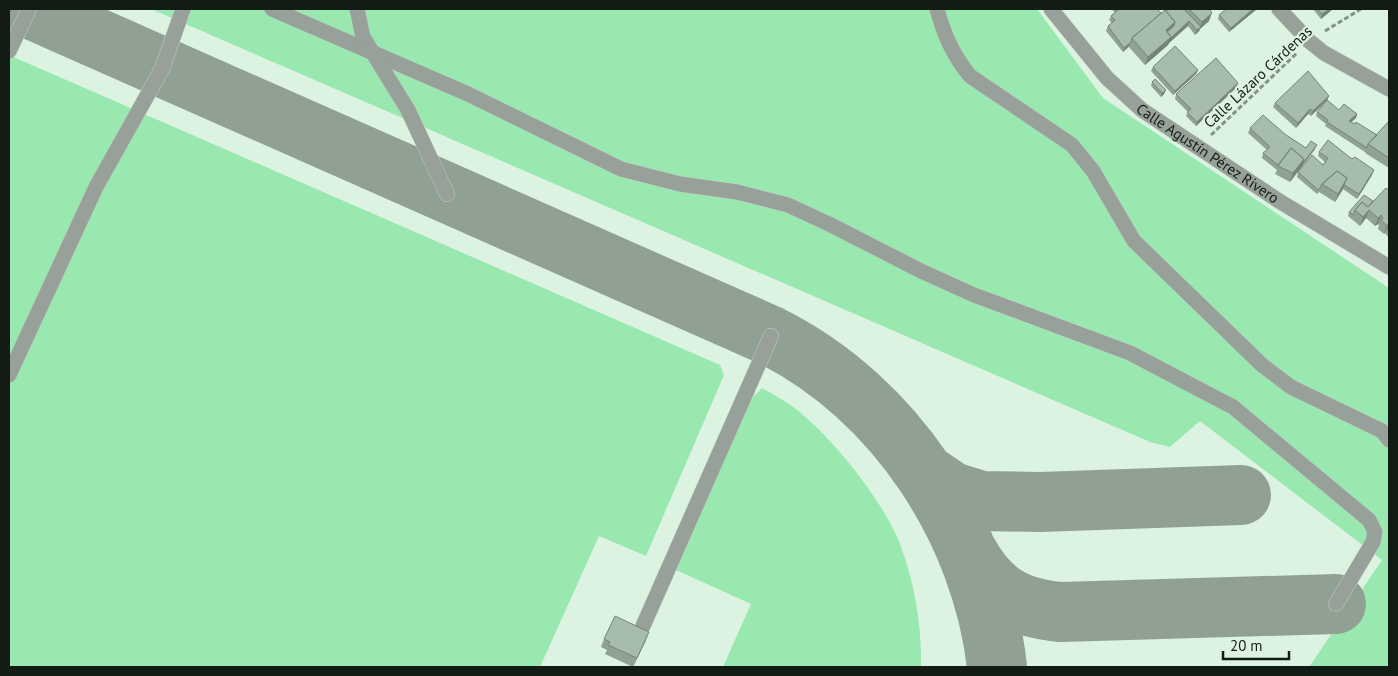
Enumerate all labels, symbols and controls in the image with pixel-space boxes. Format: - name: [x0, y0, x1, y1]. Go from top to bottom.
- street label: Calle Lázaro Cárdenas: [1199, 21, 1316, 132]
- street label: Calle Agustín Pérez Rivero: [1132, 99, 1283, 207]
- scale bar: [1223, 628, 1289, 660]
- text: 20 m: [1230, 636, 1263, 655]

